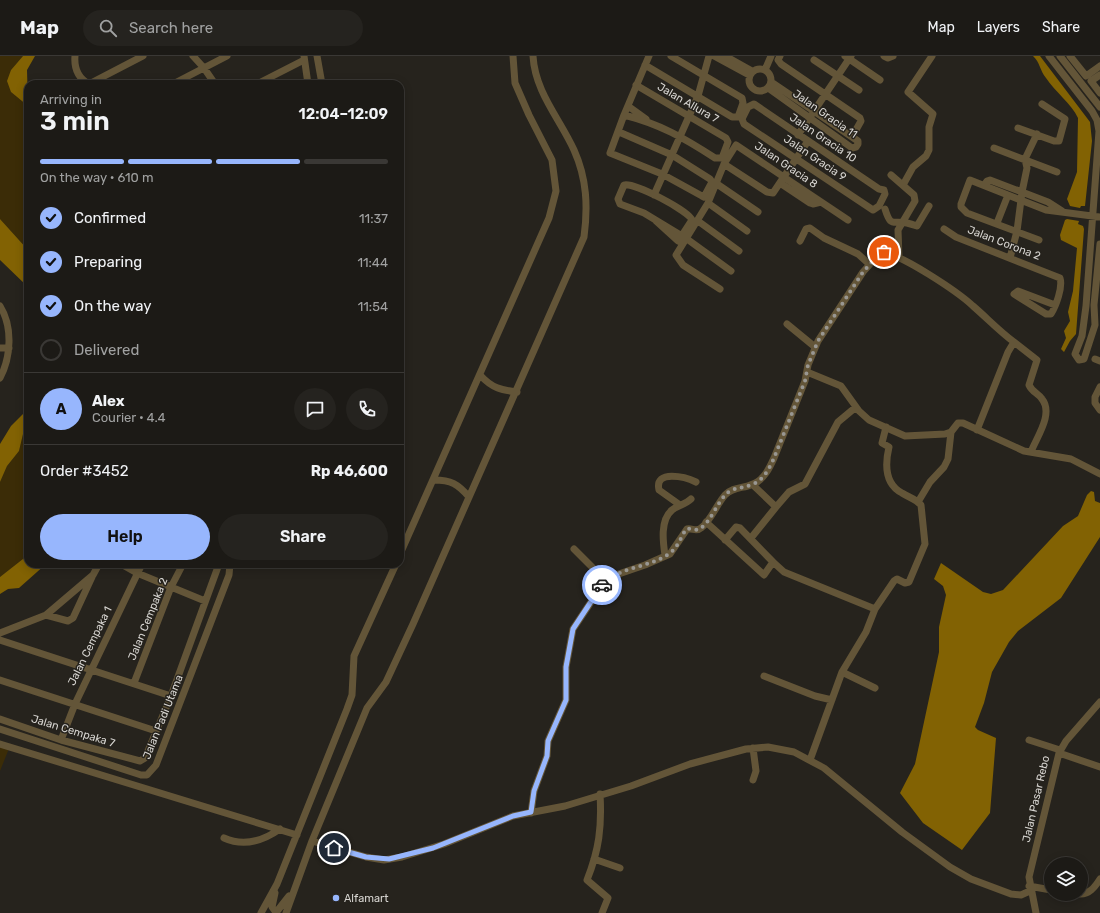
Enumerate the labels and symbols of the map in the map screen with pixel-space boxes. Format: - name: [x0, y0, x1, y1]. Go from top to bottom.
- street label: Jalan Allura 7: [655, 80, 721, 126]
- street label: Jalan Gracia 11: [790, 87, 860, 141]
- street label: Jalan Gracia 10: [787, 111, 859, 165]
- street label: Jalan Gracia 9: [781, 132, 849, 184]
- street label: Jalan Gracia 8: [752, 139, 820, 191]
- street label: Jalan Corona 2: [966, 223, 1042, 263]
- pin: [867, 235, 901, 269]
- courier: [582, 565, 622, 605]
- street label: Jalan Cempaka 2: [126, 576, 170, 662]
- street label: Jalan Cempaka 1: [65, 604, 115, 688]
- street label: Jalan Padi Utama: [140, 673, 186, 761]
- street label: Jalan Cempaka 7: [30, 712, 117, 750]
- street label: Jalan Pasar Rebo: [1020, 754, 1052, 844]
- pin: [317, 831, 351, 865]
- place label: Alfamart: [344, 892, 389, 905]
- marker: Alfamart: [331, 893, 341, 903]

